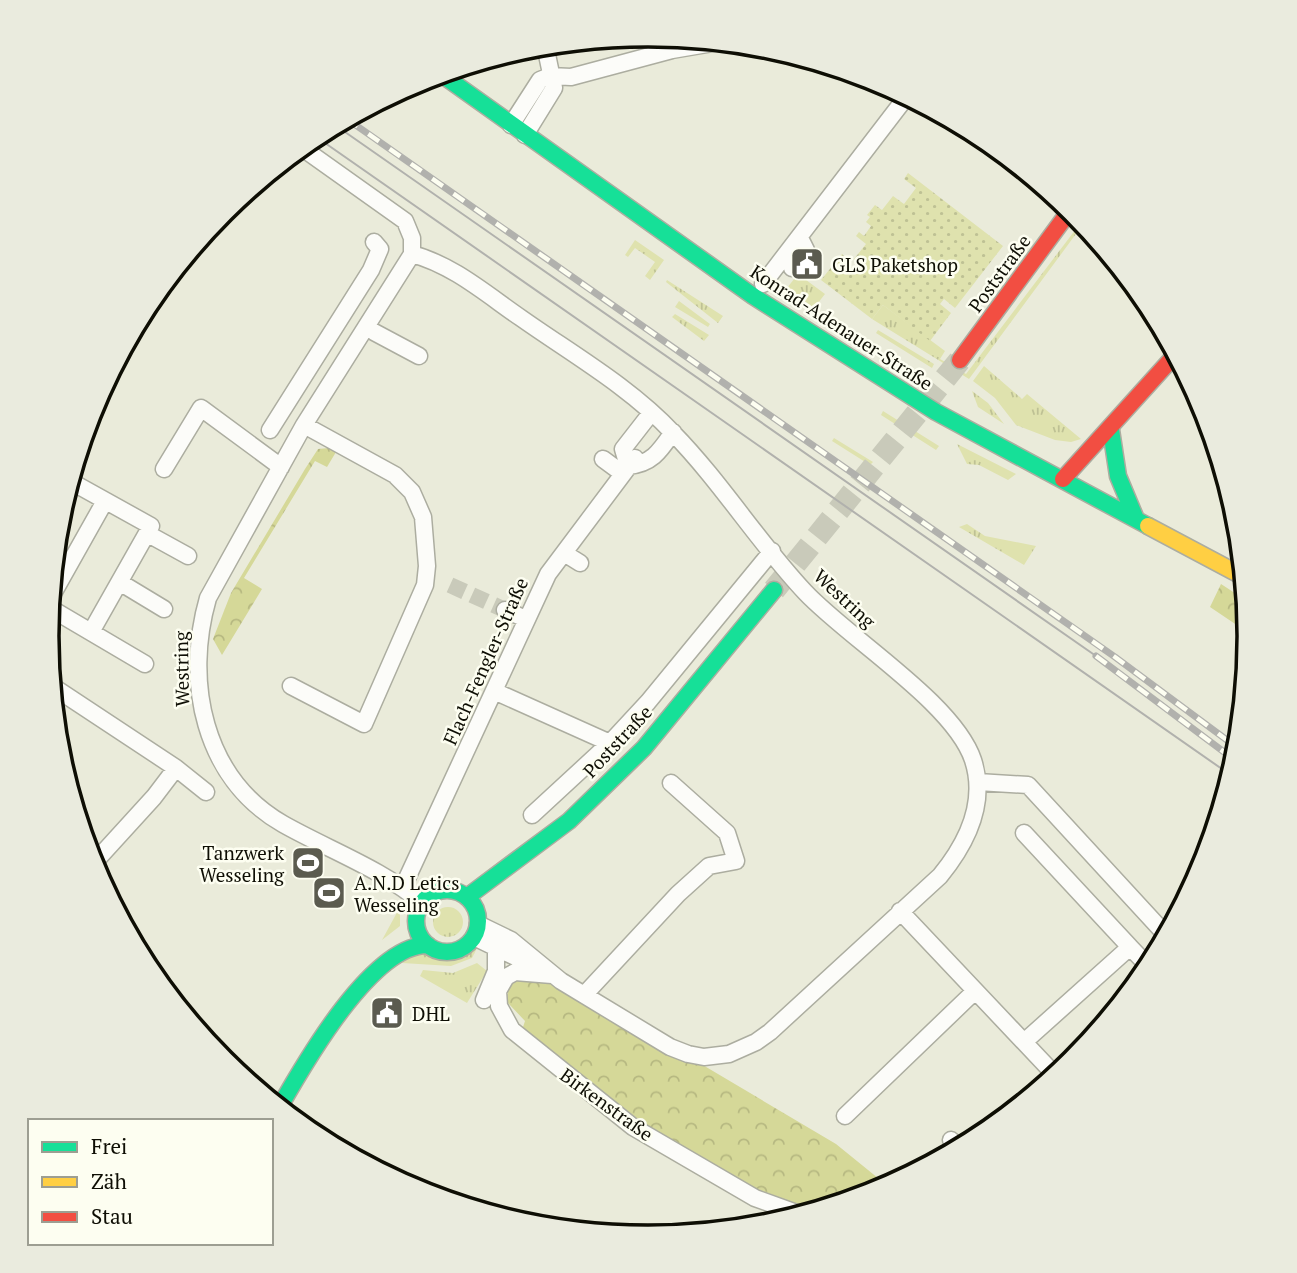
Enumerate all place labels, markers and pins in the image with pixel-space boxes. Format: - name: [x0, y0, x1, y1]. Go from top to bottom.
- public building icon: GLS Paketshop: [788, 245, 826, 283]
- place label: GLS Paketshop: [832, 252, 958, 277]
- place label: Tanzwerk Wesseling: [199, 840, 285, 887]
- sports icon: Tanzwerk Wesseling: [289, 844, 327, 882]
- place label: A.N.D Letics Wesseling: [354, 870, 459, 917]
- sports icon: A.N.D Letics Wesseling: [310, 874, 348, 912]
- public building icon: DHL: [368, 994, 406, 1032]
- place label: DHL: [412, 1001, 450, 1026]

